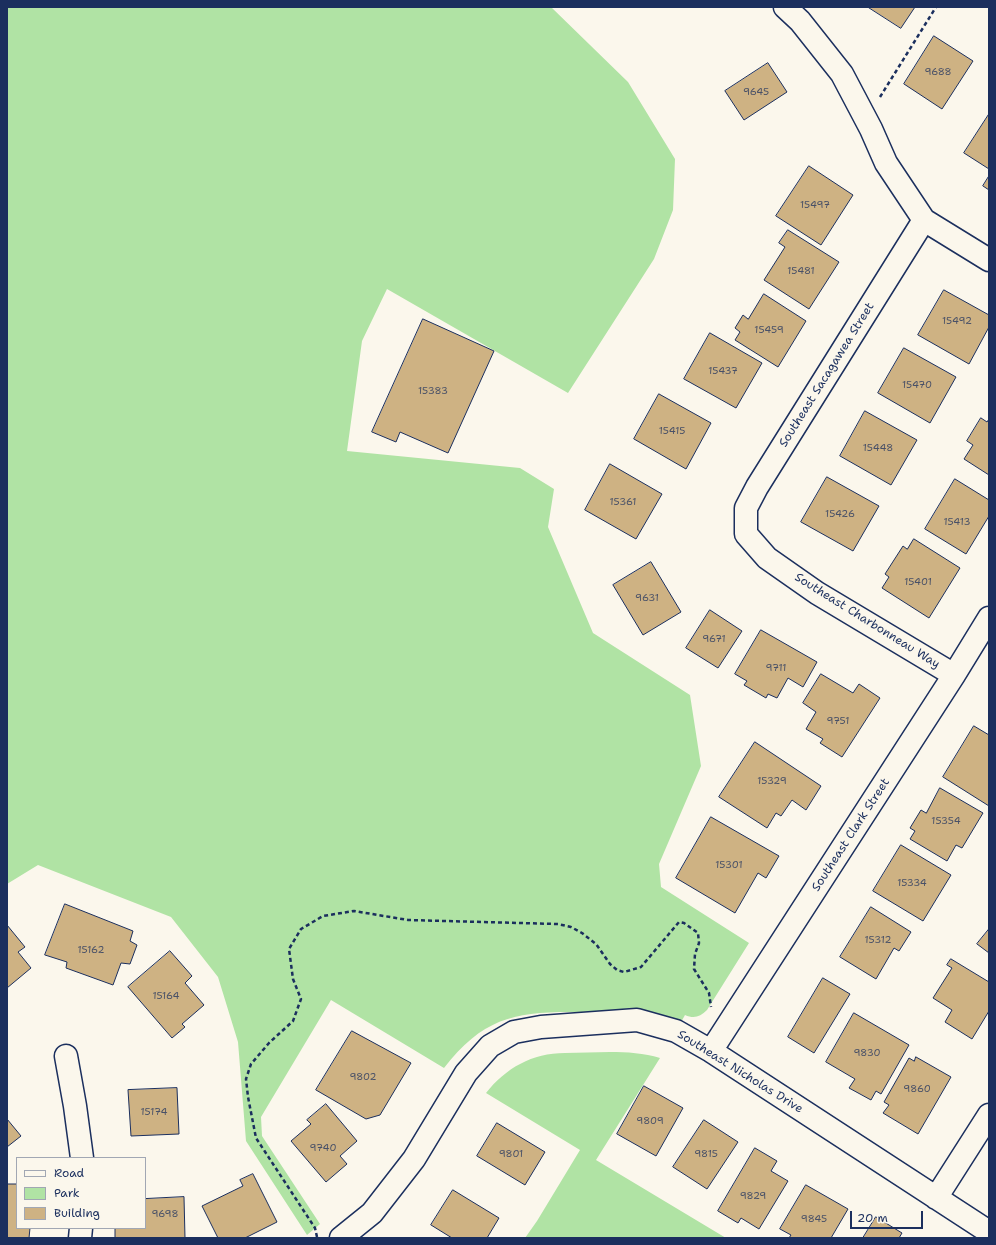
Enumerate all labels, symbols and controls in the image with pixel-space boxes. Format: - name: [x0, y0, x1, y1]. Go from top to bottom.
- house number: 9688: [924, 66, 952, 78]
- house number: 9645: [743, 86, 769, 98]
- house number: 15497: [800, 199, 830, 211]
- house number: 15481: [787, 265, 815, 277]
- street label: Southeast Sacagawea Street: [776, 300, 878, 450]
- house number: 15492: [942, 315, 972, 327]
- house number: 15459: [754, 324, 784, 336]
- house number: 15437: [708, 365, 738, 377]
- house number: 15470: [902, 379, 932, 391]
- house number: 15383: [418, 385, 448, 397]
- house number: 15415: [659, 425, 685, 437]
- house number: 15448: [863, 442, 893, 454]
- house number: 15361: [610, 496, 636, 508]
- house number: 15426: [825, 508, 855, 520]
- house number: 15413: [943, 516, 971, 528]
- street label: Southeast Charbonneau Way: [792, 570, 942, 672]
- house number: 15401: [904, 576, 932, 588]
- house number: 9631: [635, 592, 659, 604]
- house number: 9671: [702, 633, 726, 645]
- house number: 9711: [766, 662, 786, 674]
- house number: 9751: [827, 715, 849, 727]
- house number: 15329: [757, 775, 787, 787]
- street label: Southeast Clark Street: [809, 776, 893, 894]
- house number: 15354: [931, 815, 961, 827]
- house number: 15301: [715, 859, 743, 871]
- house number: 15334: [897, 877, 927, 889]
- house number: 15312: [865, 934, 891, 946]
- house number: 15162: [78, 944, 104, 956]
- house number: 15164: [152, 990, 180, 1002]
- street label: Southeast Nicholas Drive: [675, 1027, 805, 1117]
- house number: 9830: [853, 1047, 881, 1059]
- house number: 9802: [349, 1071, 377, 1083]
- house number: 9860: [903, 1083, 931, 1095]
- house number: 15174: [141, 1106, 167, 1118]
- house number: 9809: [636, 1115, 664, 1127]
- house number: 9740: [310, 1142, 336, 1154]
- house number: 9801: [499, 1148, 523, 1160]
- house number: 9815: [694, 1148, 718, 1160]
- legend: [16, 1157, 146, 1229]
- text: Road: [54, 1165, 84, 1181]
- text: Park: [54, 1185, 80, 1201]
- house number: 9829: [740, 1190, 766, 1202]
- scale bar: [852, 1203, 925, 1229]
- text: Building: [54, 1205, 100, 1221]
- house number: 9698: [152, 1208, 178, 1220]
- text: 20 m: [857, 1210, 888, 1226]
- house number: 9845: [801, 1213, 827, 1225]

